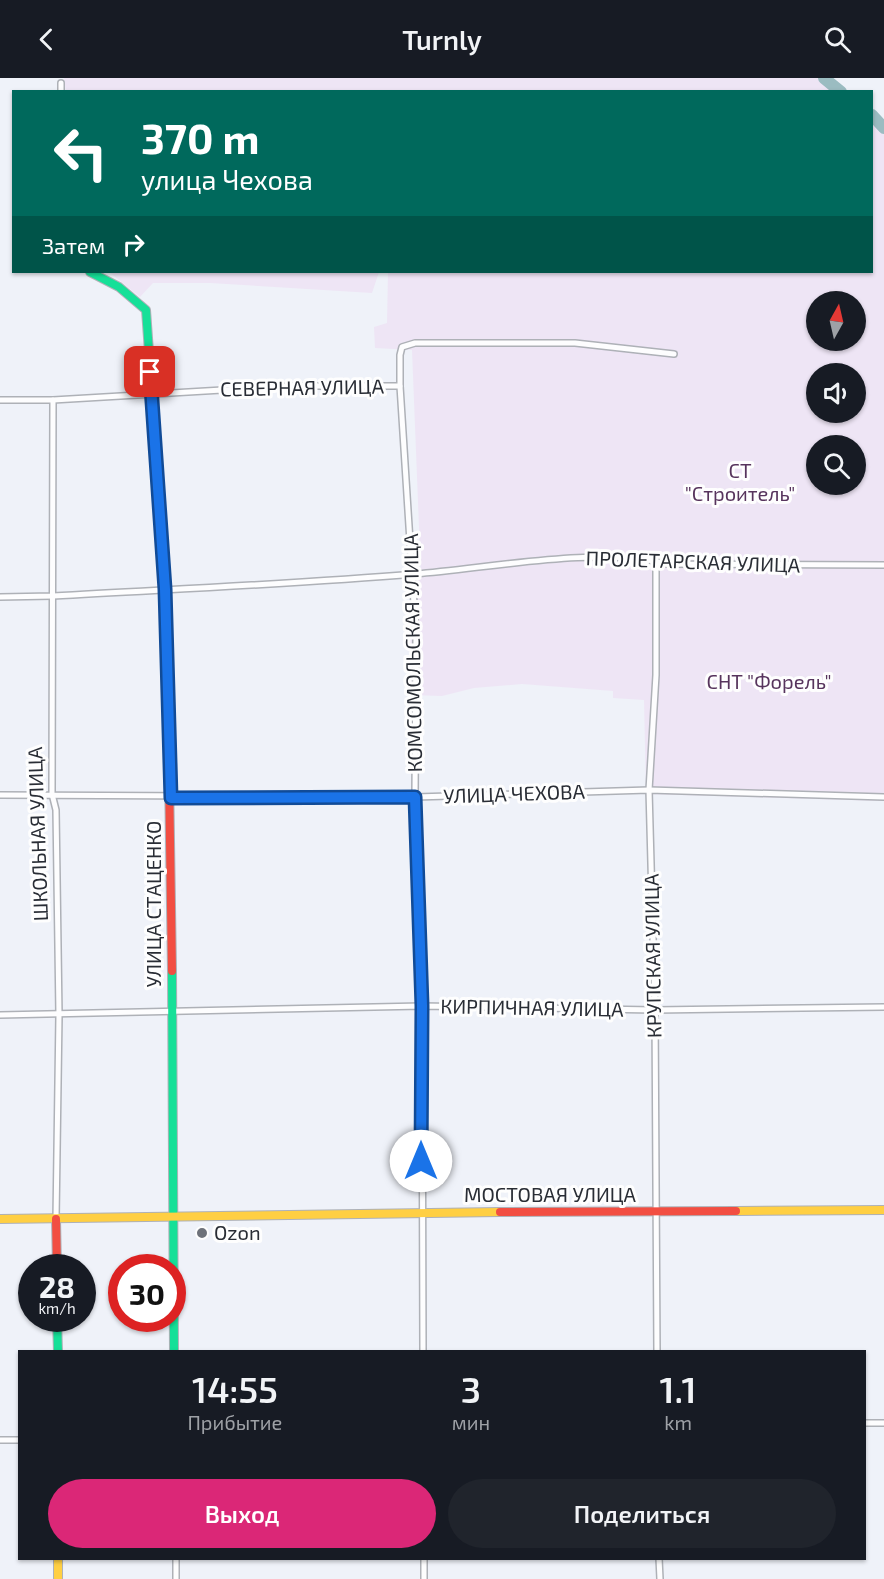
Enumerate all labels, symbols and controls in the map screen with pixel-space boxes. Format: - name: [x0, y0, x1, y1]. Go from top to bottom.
- icon: back: [30, 23, 63, 56]
- text: Turnly: [402, 23, 482, 55]
- icon: search: [821, 23, 854, 56]
- text: 370 m: [141, 112, 260, 162]
- icon: left: [42, 114, 120, 192]
- text: улица Чехова: [141, 163, 313, 195]
- icon: right: [117, 228, 150, 261]
- text: Затем: [42, 232, 105, 258]
- north arrow: [806, 291, 866, 351]
- map controls: [806, 291, 866, 495]
- pin: [124, 346, 175, 397]
- icon: arrive: [133, 355, 166, 388]
- button: sound: [806, 363, 866, 423]
- street label: СЕВЕРНАЯ УЛИЦА: [220, 374, 385, 400]
- button: search: [806, 435, 866, 495]
- park label: СТ "Строитель": [685, 458, 795, 505]
- street label: КОМСОМОЛЬСКАЯ УЛИЦА: [398, 533, 426, 773]
- street label: ПРОЛЕТАРСКАЯ УЛИЦА: [585, 545, 801, 577]
- park label: СНТ "Форель": [707, 669, 832, 693]
- street label: ШКОЛЬНАЯ УЛИЦА: [22, 746, 52, 922]
- street label: УЛИЦА ЧЕХОВА: [443, 779, 586, 807]
- street label: УЛИЦА СТАЦЕНКО: [141, 821, 165, 987]
- street label: КРУПСКАЯ УЛИЦА: [639, 873, 665, 1038]
- street label: КИРПИЧНАЯ УЛИЦА: [440, 993, 624, 1021]
- position arrow: [389, 1129, 453, 1193]
- street label: МОСТОВАЯ УЛИЦА: [464, 1182, 637, 1206]
- place label: Ozon: [214, 1220, 261, 1244]
- marker: Ozon: [195, 1226, 209, 1240]
- speed limit sign: 30: [108, 1254, 186, 1332]
- text: 28: [39, 1268, 75, 1304]
- text: km/h: [38, 1299, 76, 1317]
- text: 14:55: [192, 1367, 278, 1410]
- text: 3: [461, 1367, 481, 1410]
- text: 1.1: [660, 1367, 697, 1410]
- text: Прибытие: [187, 1410, 282, 1434]
- text: мин: [452, 1410, 490, 1434]
- text: km: [664, 1410, 692, 1434]
- button: Выход: [48, 1479, 436, 1548]
- button: Поделиться: [448, 1479, 836, 1548]

